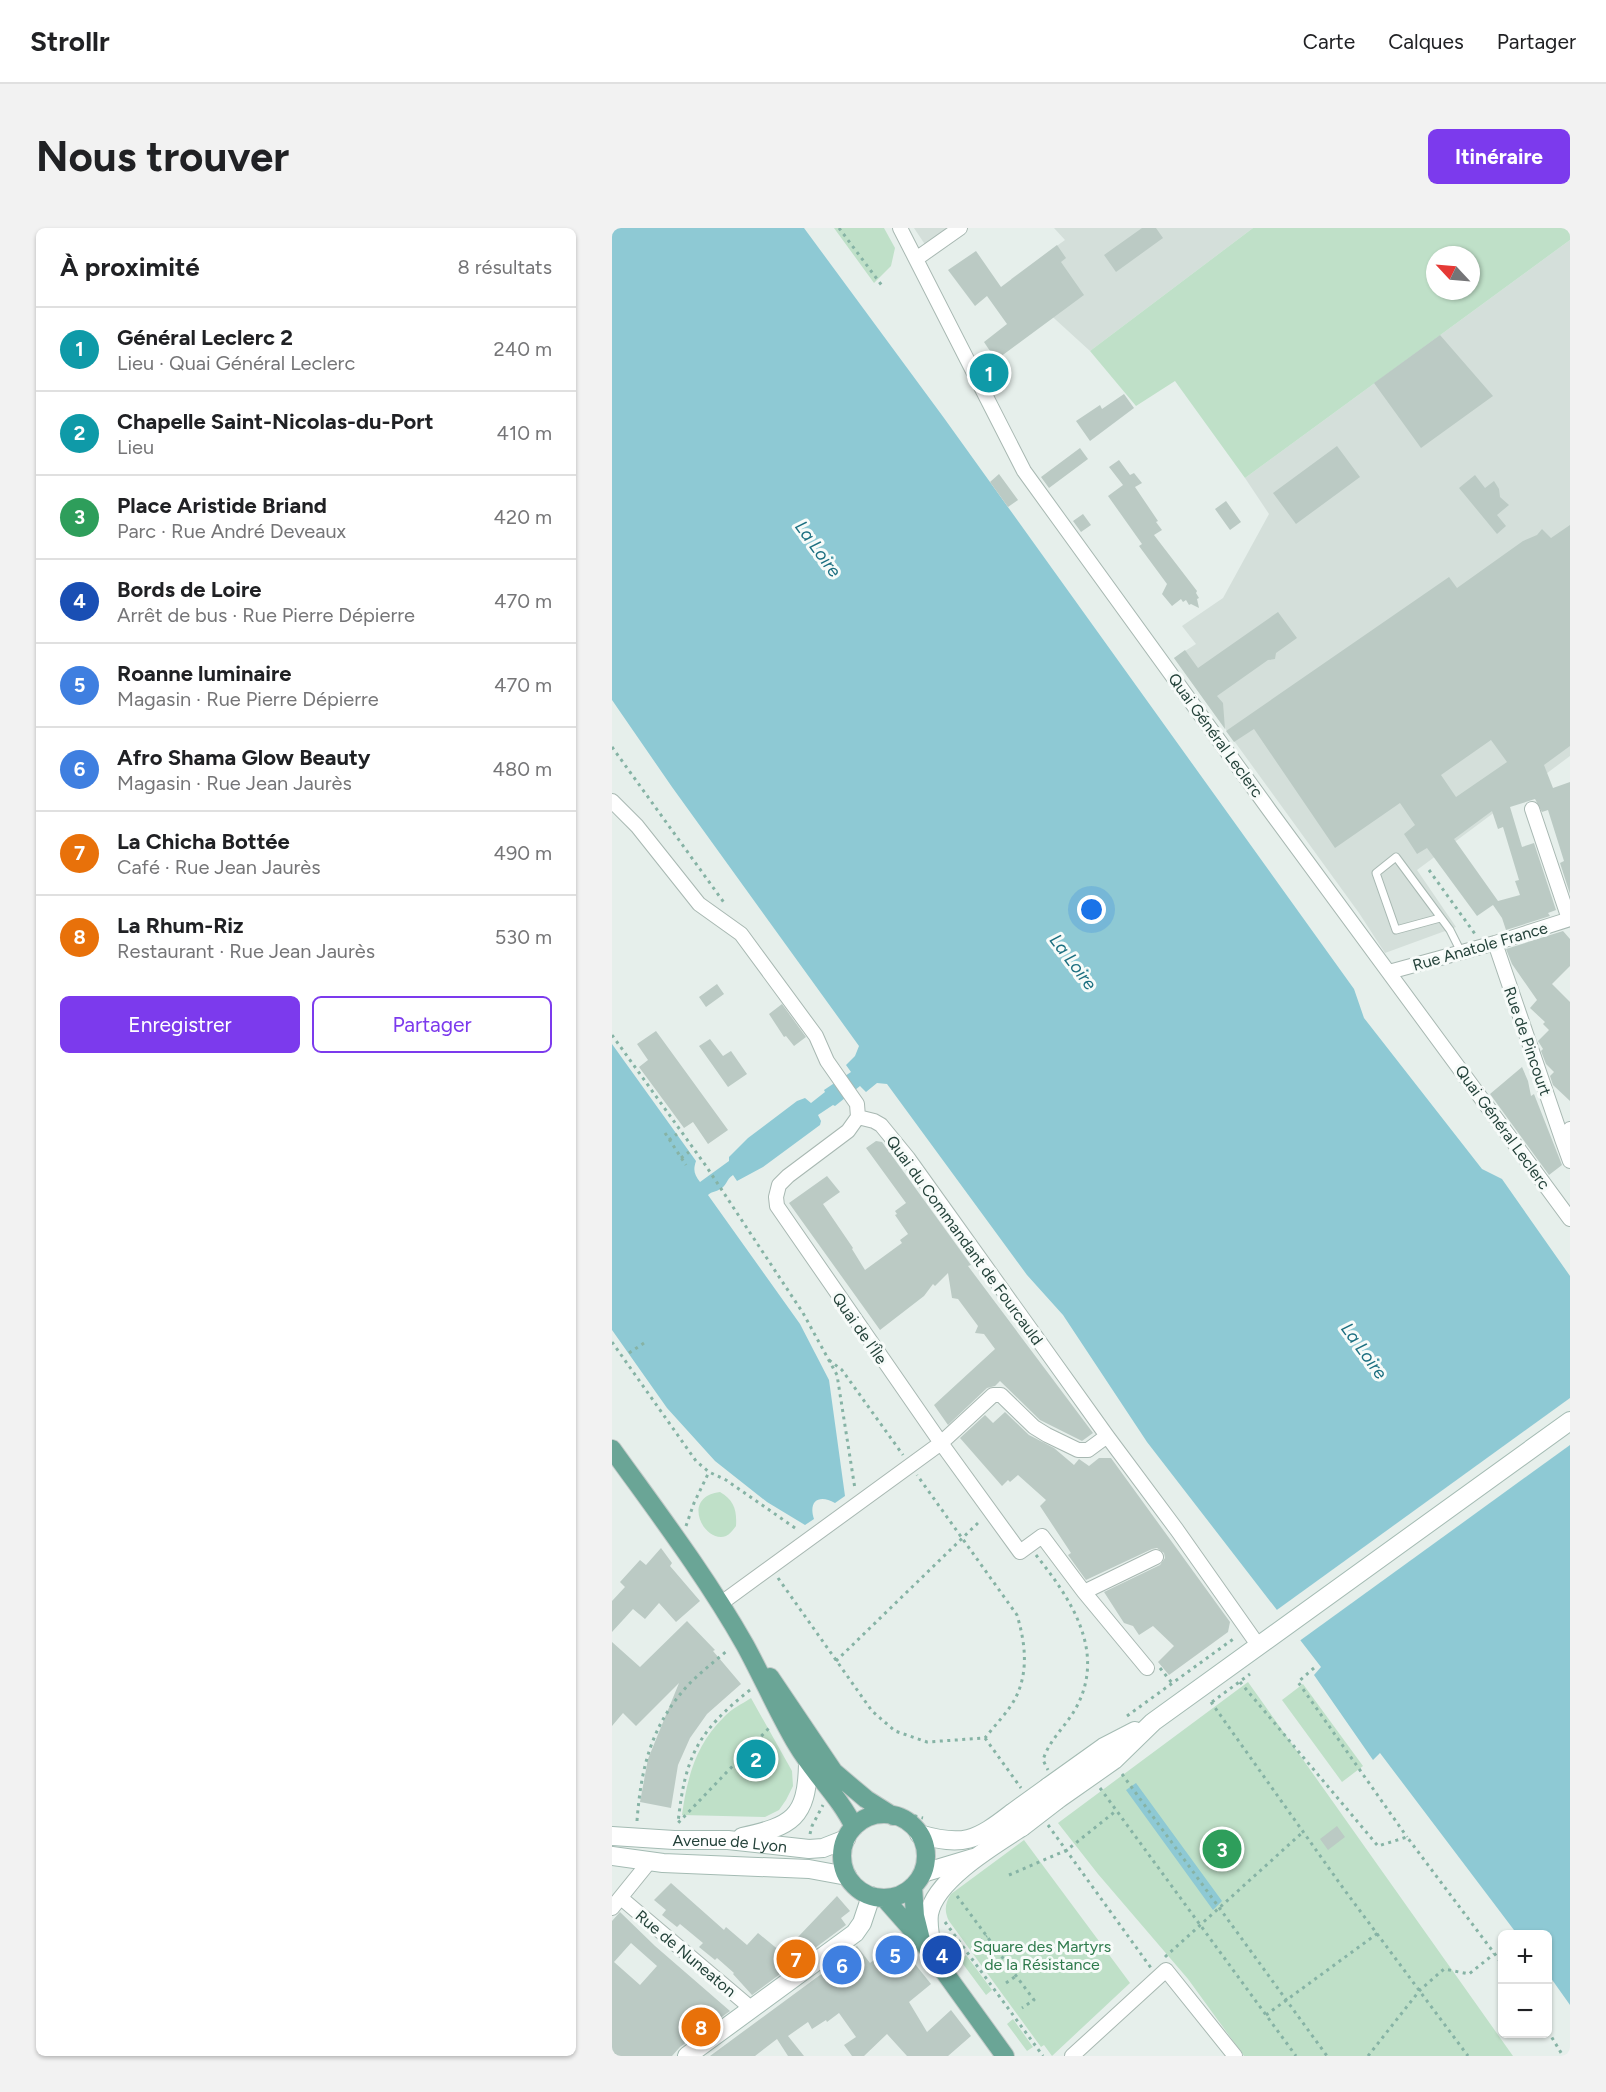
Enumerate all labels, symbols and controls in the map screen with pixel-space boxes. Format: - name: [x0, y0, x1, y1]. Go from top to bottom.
- text: Strollr: [30, 24, 110, 58]
- text: Carte: [1303, 29, 1355, 54]
- text: Calques: [1388, 29, 1464, 54]
- text: Partager: [1497, 29, 1576, 54]
- button: Itinéraire: [1428, 129, 1570, 184]
- text: Nous trouver: [36, 131, 289, 182]
- north arrow: [1426, 246, 1480, 300]
- text: À proximité: [60, 251, 200, 283]
- text: 8 résultats: [458, 255, 552, 279]
- text: Général Leclerc 2: [117, 324, 293, 351]
- text: 1: [75, 337, 84, 361]
- text: 240 m: [494, 337, 552, 361]
- pin: 1: [970, 350, 1009, 396]
- text: Lieu · Quai Général Leclerc: [117, 351, 355, 375]
- text: Chapelle Saint-Nicolas-du-Port: [117, 408, 434, 435]
- text: 2: [74, 421, 85, 445]
- text: 410 m: [497, 421, 552, 445]
- text: Lieu: [117, 435, 154, 459]
- text: Place Aristide Briand: [117, 492, 327, 519]
- text: 3: [74, 505, 85, 529]
- text: 420 m: [494, 505, 552, 529]
- water label: La Loire: [790, 517, 846, 582]
- text: Parc · Rue André Deveaux: [117, 519, 346, 543]
- text: Bords de Loire: [117, 576, 262, 603]
- text: 4: [73, 589, 86, 613]
- text: 470 m: [494, 589, 552, 613]
- text: Arrêt de bus · Rue Pierre Dépierre: [117, 603, 415, 627]
- text: Roanne luminaire: [117, 660, 291, 687]
- street label: Quai Général Leclerc: [1164, 669, 1267, 801]
- text: 5: [74, 673, 85, 697]
- text: 470 m: [494, 673, 552, 697]
- text: Magasin · Rue Pierre Dépierre: [117, 687, 379, 711]
- text: Afro Shama Glow Beauty: [117, 744, 371, 771]
- text: 6: [74, 757, 85, 781]
- text: 480 m: [493, 757, 552, 781]
- text: Magasin · Rue Jean Jaurès: [117, 771, 352, 795]
- text: La Chicha Bottée: [117, 828, 290, 855]
- text: 7: [74, 841, 85, 865]
- text: 490 m: [493, 841, 552, 865]
- text: Café · Rue Jean Jaurès: [117, 855, 321, 879]
- your location: [1077, 895, 1106, 924]
- text: La Rhum-Riz: [117, 912, 244, 939]
- street label: Rue Anatole France: [1410, 918, 1550, 975]
- text: 8: [73, 925, 86, 949]
- text: 530 m: [495, 925, 552, 949]
- water label: La Loire: [1045, 930, 1101, 994]
- text: Restaurant · Rue Jean Jaurès: [117, 939, 375, 963]
- street label: Rue de Pincourt: [1500, 984, 1555, 1098]
- button: Enregistrer: [60, 996, 300, 1053]
- button: Partager: [312, 996, 552, 1053]
- street label: Quai Général Leclerc: [1451, 1061, 1554, 1193]
- street label: Quai du Commandant de Fourcauld: [882, 1132, 1047, 1349]
- street label: Quai de l'Île: [828, 1289, 891, 1368]
- water label: La Loire: [1336, 1319, 1392, 1384]
- pin: 2: [736, 1736, 776, 1781]
- pin: 3: [1202, 1826, 1242, 1872]
- street label: Avenue de Lyon: [672, 1831, 788, 1856]
- street label: Rue de Nuneaton: [632, 1906, 740, 2001]
- map controls: [1498, 1930, 1552, 2038]
- button: +: [1498, 1930, 1552, 1984]
- pin: 5: [876, 1932, 914, 1978]
- pin: 4: [922, 1932, 962, 1978]
- pin: 7: [776, 1936, 816, 1982]
- park label: Square des Martyrs de la Résistance: [973, 1937, 1111, 1974]
- pin: 6: [822, 1942, 862, 1988]
- button: −: [1498, 1984, 1552, 2038]
- pin: 8: [682, 2004, 721, 2050]

